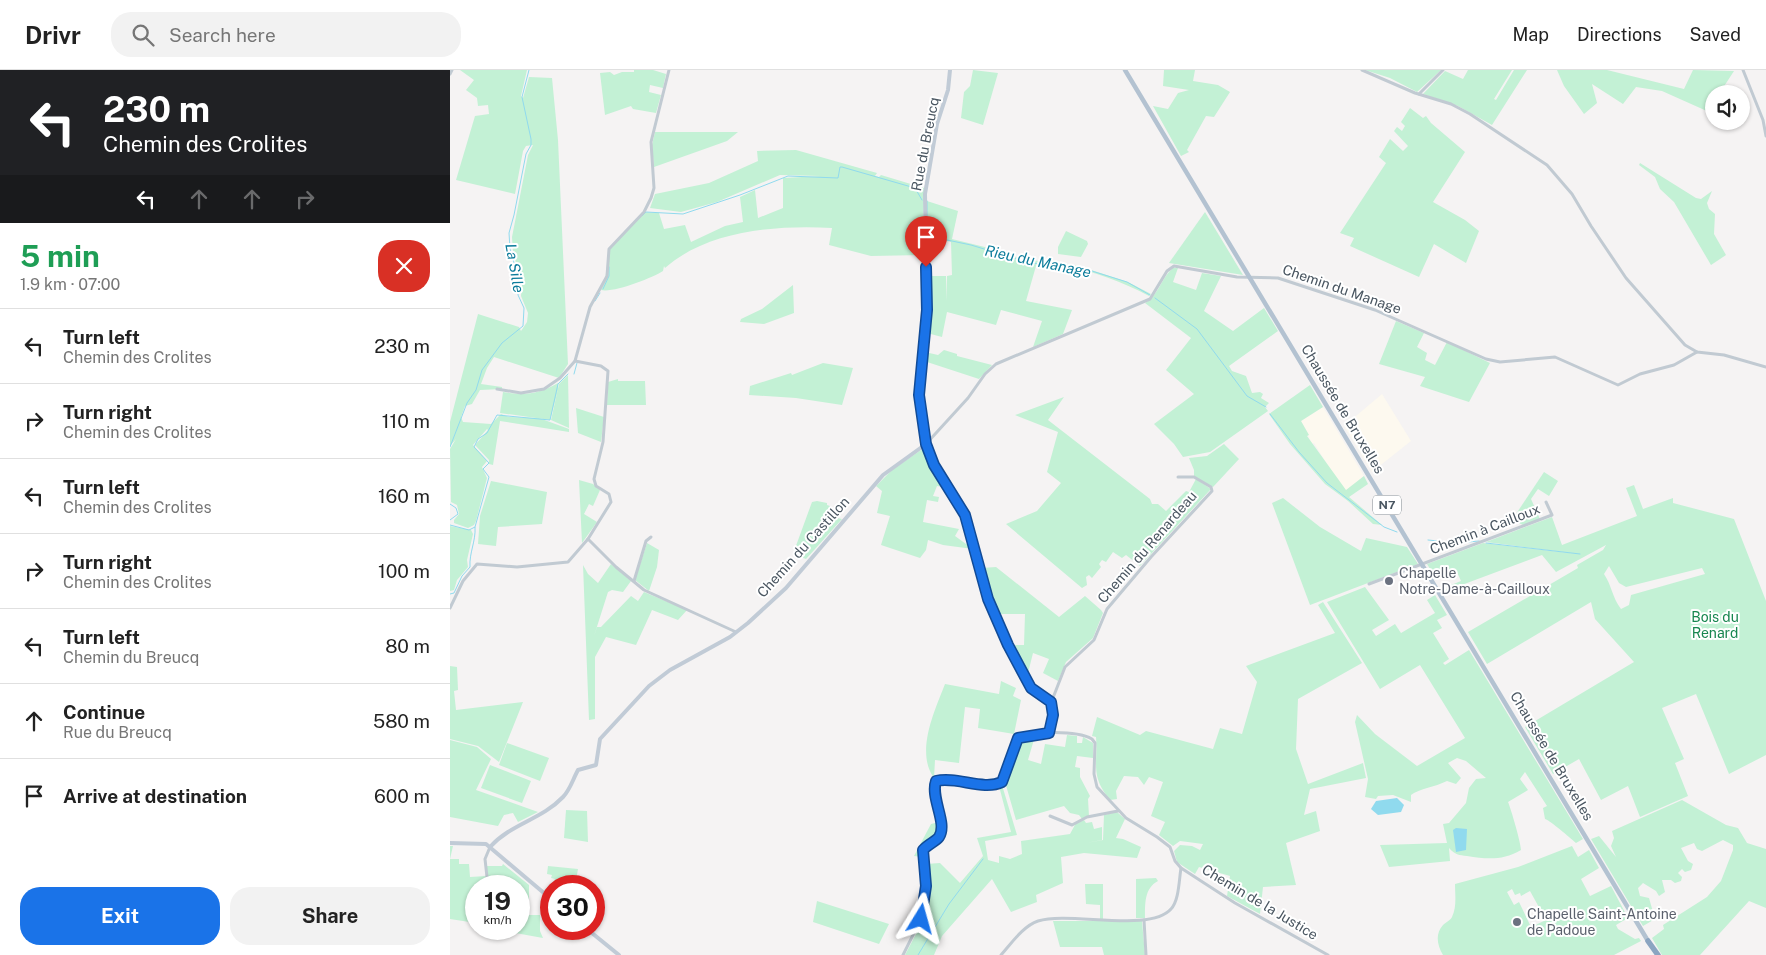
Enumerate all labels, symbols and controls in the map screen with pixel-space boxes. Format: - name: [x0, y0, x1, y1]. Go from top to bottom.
- search box: [111, 12, 461, 57]
- text: Drivr: [25, 21, 81, 49]
- icon: search: [129, 21, 157, 49]
- text: Search here: [169, 24, 276, 46]
- text: Map: [1512, 24, 1549, 45]
- text: Directions: [1577, 24, 1662, 45]
- text: Saved: [1690, 24, 1741, 45]
- map controls: [1705, 85, 1750, 130]
- button: sound: [1705, 85, 1750, 130]
- text: 230 m: [103, 89, 210, 130]
- icon: left: [20, 90, 85, 155]
- street label: Rue du Breucq: [908, 96, 942, 192]
- text: Chemin des Crolites: [103, 131, 307, 157]
- icon: left: [132, 185, 160, 213]
- icon: ahead: [185, 185, 213, 213]
- icon: ahead: [238, 185, 266, 213]
- icon: right: [291, 185, 319, 213]
- pin: [905, 216, 947, 267]
- icon: arrive: [912, 223, 940, 251]
- text: 5 min: [20, 238, 100, 274]
- button: close: [378, 240, 430, 292]
- water label: Rieu du Manage: [983, 241, 1093, 281]
- water label: La Sille: [502, 242, 528, 294]
- street label: Chemin du Manage: [1280, 261, 1404, 317]
- text: 1.9 km · 07:00: [20, 275, 120, 294]
- text: Turn left: [63, 326, 140, 348]
- icon: left: [20, 332, 48, 360]
- text: 230 m: [374, 335, 430, 357]
- street label: Chaussée de Bruxelles: [1298, 342, 1388, 476]
- text: Chemin des Crolites: [63, 348, 212, 367]
- text: Turn right: [63, 401, 152, 423]
- icon: right: [20, 407, 48, 435]
- text: 110 m: [382, 410, 430, 432]
- text: Chemin des Crolites: [63, 423, 212, 442]
- text: Turn left: [63, 476, 140, 498]
- icon: left: [20, 482, 48, 510]
- text: 160 m: [378, 485, 430, 507]
- street label: Chemin du Renardeau: [1094, 488, 1200, 606]
- street label: Chemin du Castillon: [754, 494, 852, 600]
- road number: N7: [1373, 496, 1401, 514]
- text: Chemin des Crolites: [63, 498, 212, 517]
- street label: Chemin à Cailloux: [1428, 501, 1542, 557]
- text: Turn right: [63, 551, 152, 573]
- icon: right: [20, 557, 48, 585]
- text: 100 m: [378, 560, 430, 582]
- place label: Chapelle Notre-Dame-à-Cailloux: [1399, 565, 1550, 597]
- text: Chemin des Crolites: [63, 573, 212, 592]
- marker: Chapelle Notre-Dame-à-Cailloux: [1383, 575, 1395, 587]
- park label: Bois du Renard: [1691, 609, 1739, 641]
- text: Turn left: [63, 626, 140, 648]
- icon: left: [20, 632, 48, 660]
- text: 80 m: [385, 635, 430, 657]
- text: Chemin du Breucq: [63, 648, 199, 667]
- street label: Chaussée de Bruxelles: [1507, 689, 1597, 823]
- text: Continue: [63, 701, 145, 723]
- icon: ahead: [20, 707, 48, 735]
- text: 580 m: [373, 710, 430, 732]
- text: Rue du Breucq: [63, 723, 172, 742]
- icon: arrive: [20, 782, 48, 810]
- text: Arrive at destination: [63, 785, 247, 807]
- text: 600 m: [374, 785, 430, 807]
- street label: Chemin de la Justice: [1199, 861, 1321, 943]
- speed limit sign: 30: [540, 875, 605, 940]
- text: 19: [484, 886, 511, 916]
- button: Exit: [20, 887, 220, 945]
- button: Share: [230, 887, 430, 945]
- position arrow: [894, 892, 946, 944]
- place label: Chapelle Saint-Antoine de Padoue: [1527, 906, 1677, 938]
- text: km/h: [483, 913, 512, 927]
- marker: Chapelle Saint-Antoine de Padoue: [1511, 916, 1523, 928]

